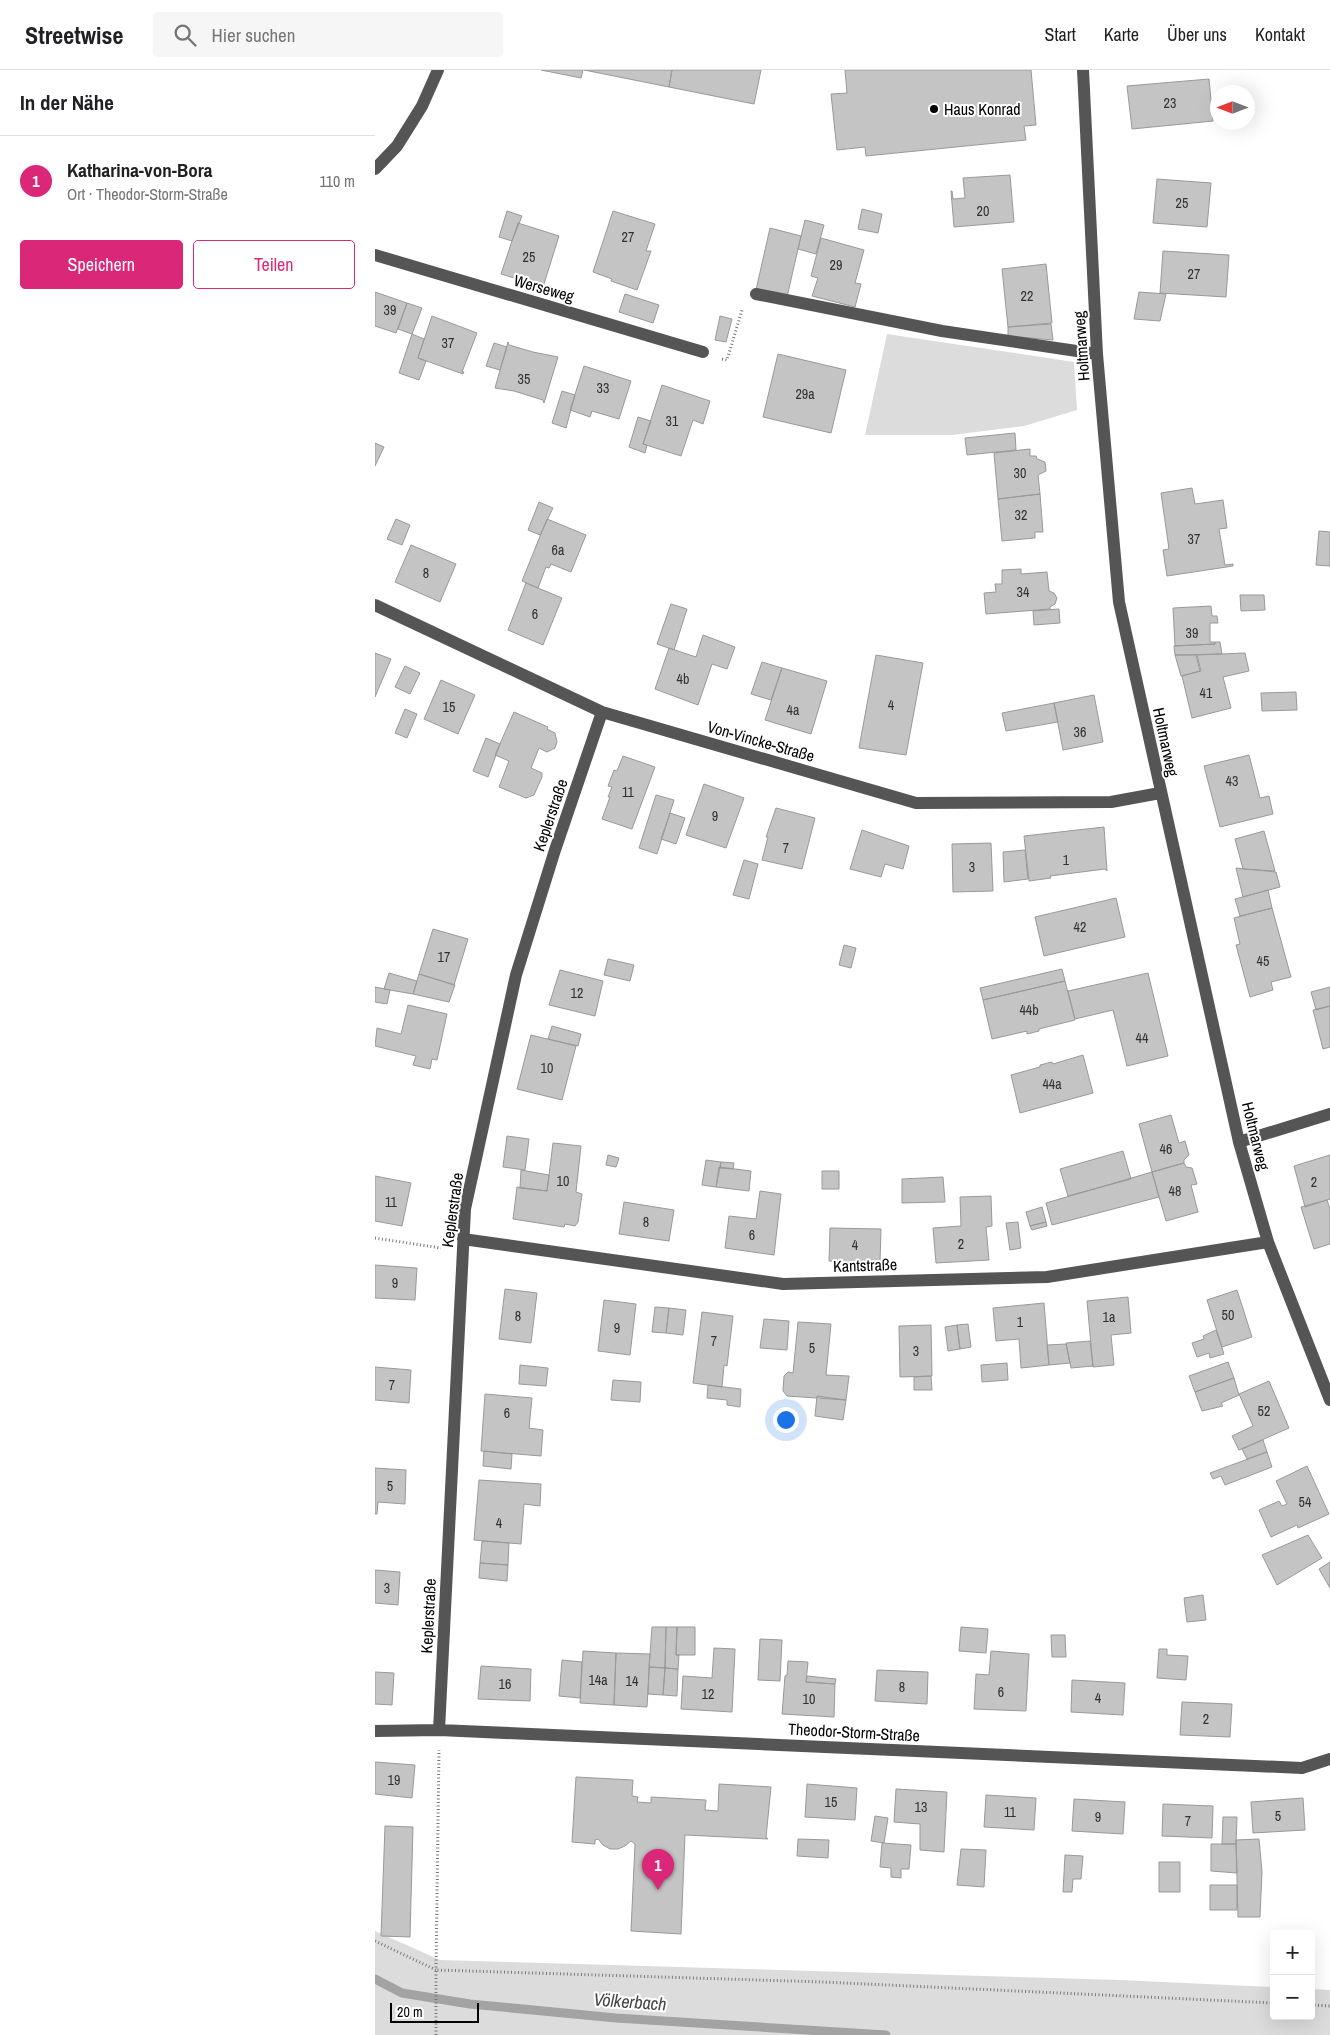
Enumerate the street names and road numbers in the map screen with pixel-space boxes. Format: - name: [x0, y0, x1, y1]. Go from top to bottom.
- street label: Werseweg: [511, 269, 577, 307]
- street label: Holtmarweg: [1068, 310, 1094, 382]
- street label: Holtmarweg: [1148, 705, 1184, 779]
- street label: Von-Vincke-Straße: [705, 715, 817, 767]
- street label: Keplerstraße: [527, 776, 573, 854]
- street label: Holtmarweg: [1237, 1099, 1275, 1173]
- street label: Keplerstraße: [436, 1171, 468, 1249]
- street label: Kantstraße: [833, 1253, 897, 1277]
- street label: Keplerstraße: [415, 1578, 441, 1654]
- street label: Theodor-Storm-Straße: [788, 1718, 920, 1746]

